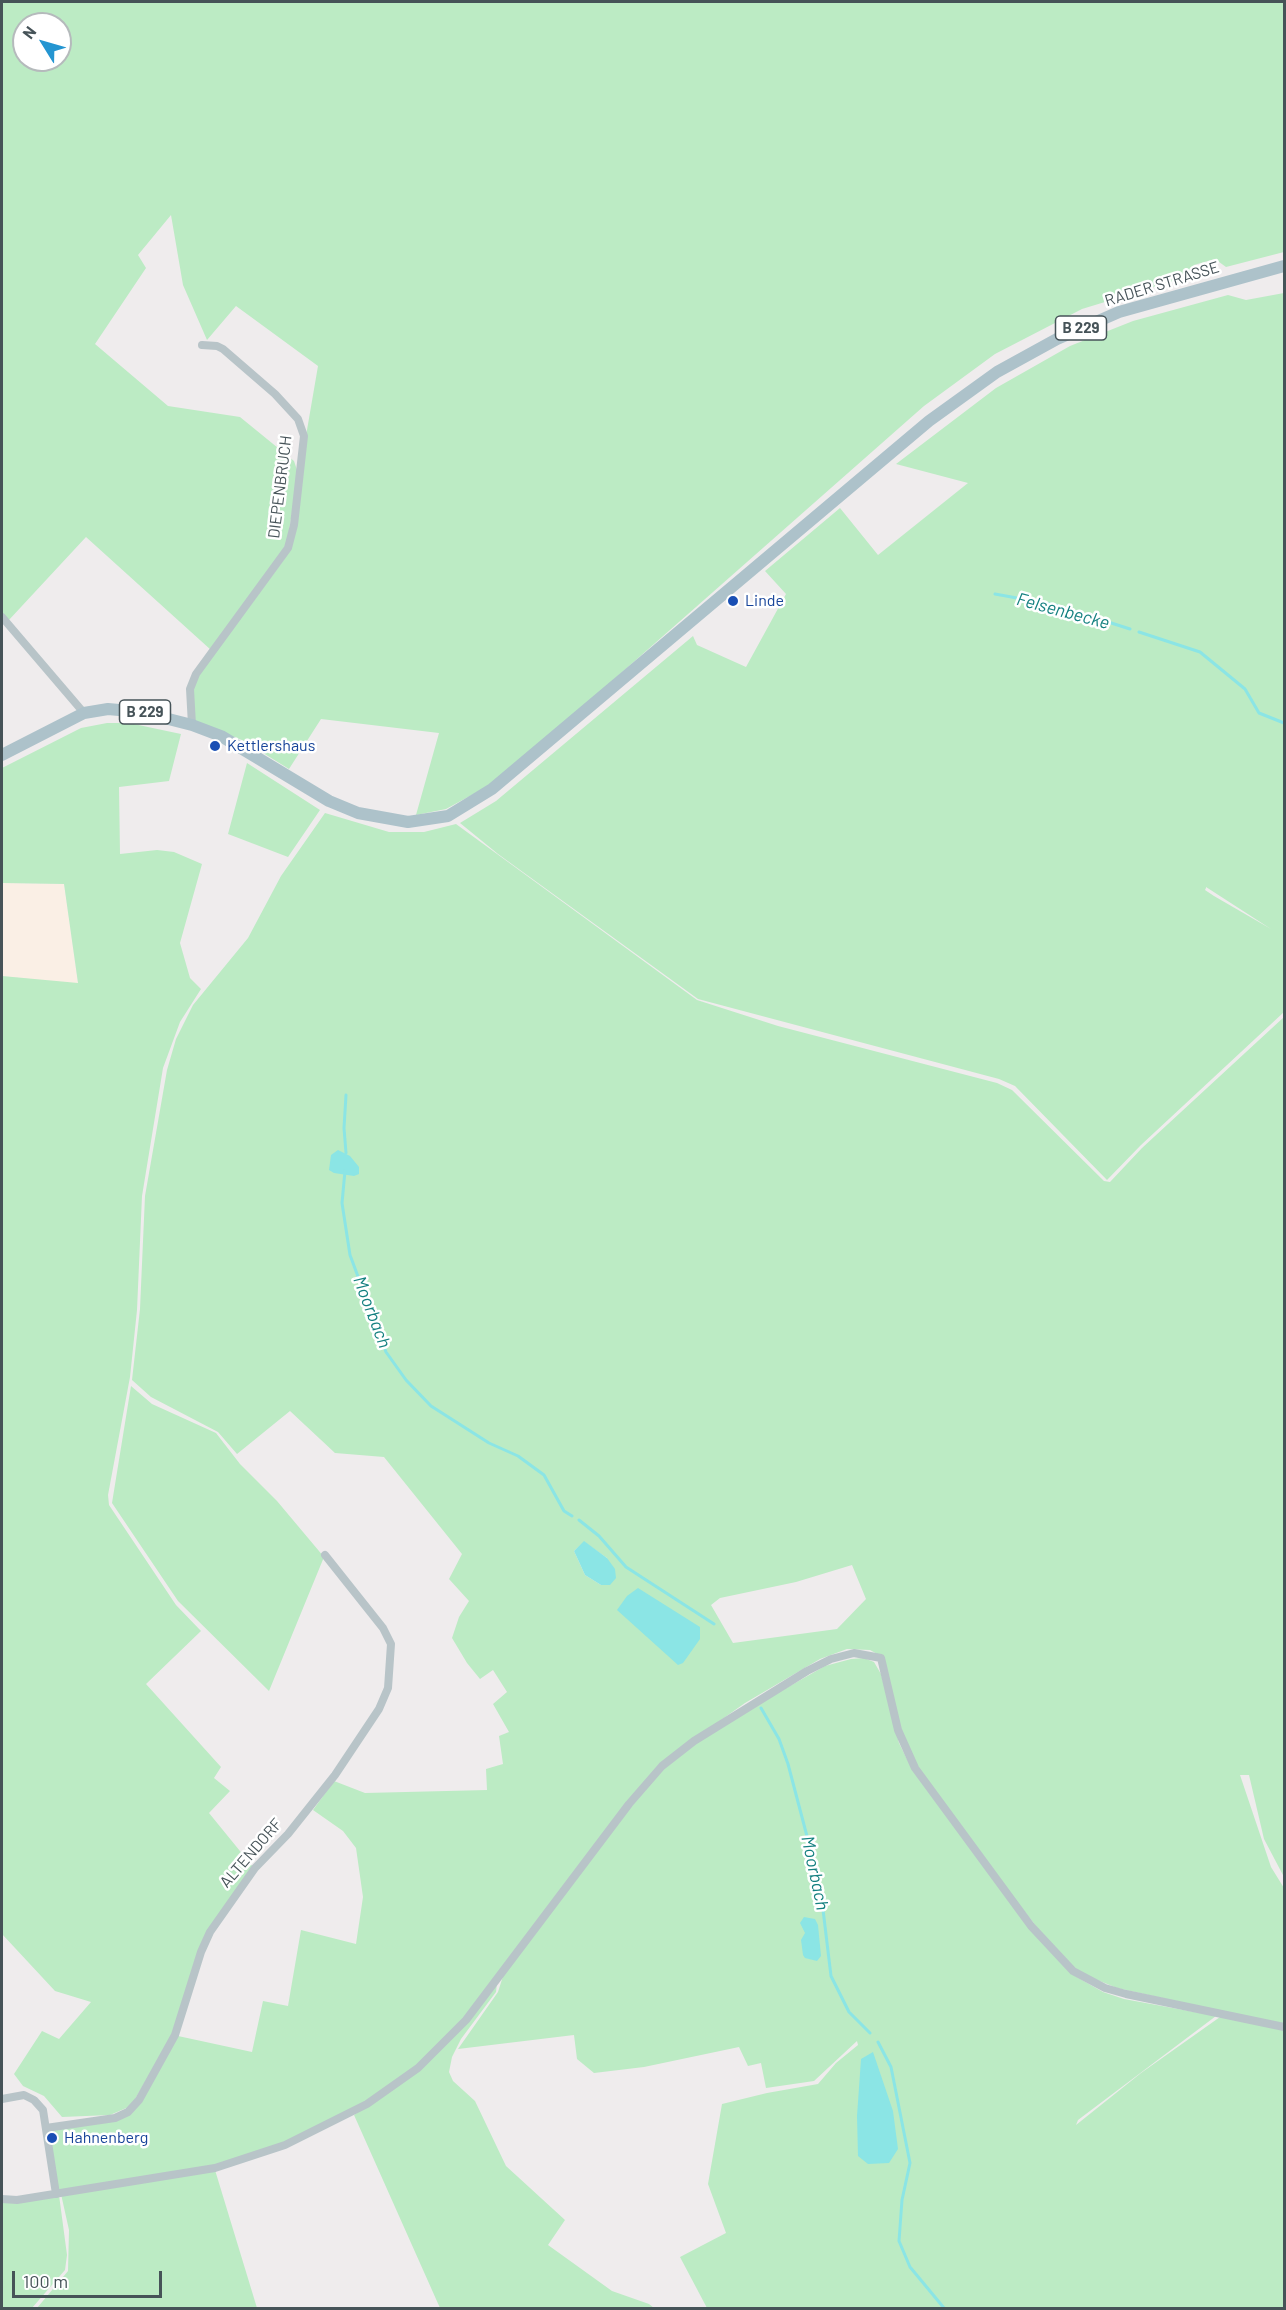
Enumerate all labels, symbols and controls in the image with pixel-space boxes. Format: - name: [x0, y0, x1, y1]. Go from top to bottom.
- north arrow: [12, 12, 72, 72]
- text: N: [18, 22, 40, 42]
- street label: RADER STRASSE: [1102, 257, 1222, 311]
- road number: B 229: [1056, 316, 1106, 340]
- street label: DIEPENBRUCH: [264, 434, 296, 540]
- water label: Felsenbecke: [1014, 588, 1112, 634]
- place label: Linde: [745, 591, 784, 611]
- marker: Linde: [726, 594, 740, 608]
- road number: B 229: [120, 700, 170, 724]
- place label: Kettlershaus: [227, 736, 315, 756]
- marker: Kettlershaus: [208, 739, 222, 753]
- water label: Moorbach: [348, 1273, 396, 1351]
- street label: ALTENDORF: [216, 1814, 286, 1892]
- water label: Moorbach: [797, 1834, 833, 1912]
- place label: Hahnenberg: [64, 2128, 148, 2148]
- marker: Hahnenberg: [45, 2131, 59, 2145]
- scale bar: [15, 2259, 165, 2297]
- text: 100 m: [23, 2270, 68, 2292]

